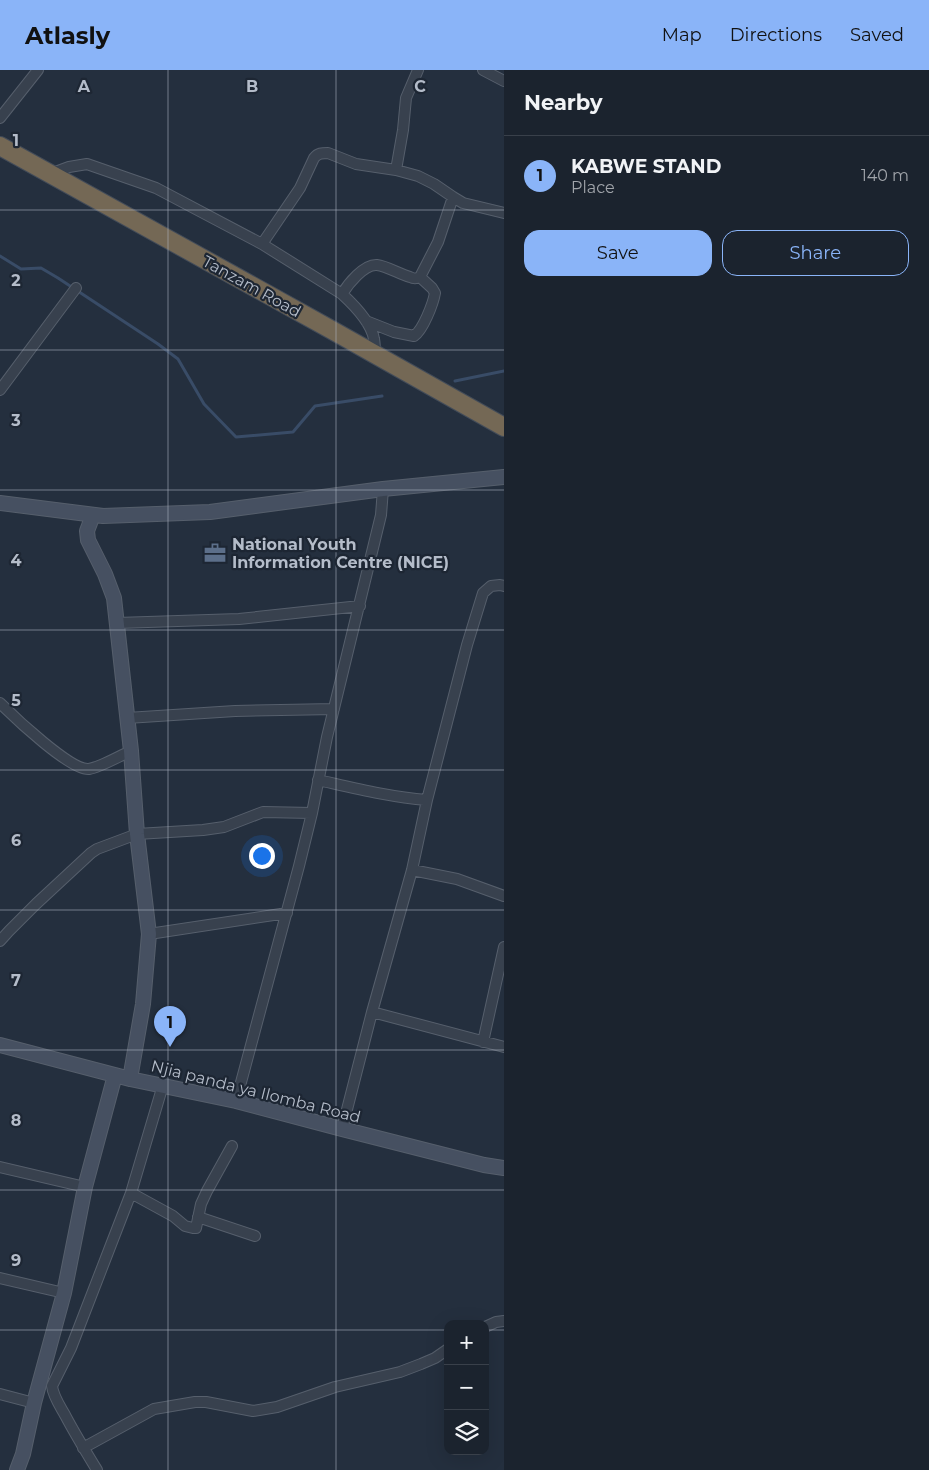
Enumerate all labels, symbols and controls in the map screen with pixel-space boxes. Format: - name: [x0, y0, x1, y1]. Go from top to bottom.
- text: Atlasly: [25, 21, 110, 50]
- text: Map: [662, 24, 702, 46]
- text: Directions: [730, 24, 822, 46]
- text: Saved: [850, 24, 904, 46]
- text: A: [77, 77, 91, 96]
- text: B: [246, 77, 258, 96]
- text: C: [414, 77, 426, 96]
- text: Nearby: [524, 90, 603, 115]
- text: 1: [13, 131, 19, 150]
- text: KABWE STAND: [571, 155, 721, 178]
- text: 1: [537, 166, 543, 185]
- text: 140 m: [861, 166, 909, 185]
- text: Place: [571, 178, 615, 197]
- button: Save: [524, 230, 712, 276]
- button: Share: [722, 230, 909, 276]
- street label: Tanzam Road: [199, 252, 304, 321]
- text: 2: [11, 271, 21, 290]
- text: 3: [10, 411, 21, 430]
- place label: National Youth Information Centre (NICE): [232, 535, 449, 572]
- office icon: National Youth Information Centre (NICE): [202, 540, 228, 566]
- text: 4: [10, 551, 22, 570]
- text: 5: [11, 691, 21, 710]
- text: 6: [11, 831, 21, 850]
- your location: [249, 843, 275, 869]
- text: 7: [11, 971, 21, 990]
- pin: 1: [154, 1006, 186, 1047]
- street label: Njia panda ya Ilomba Road: [149, 1056, 363, 1127]
- text: 8: [11, 1111, 21, 1130]
- text: 9: [11, 1251, 21, 1270]
- map controls: [444, 1320, 489, 1455]
- button: +: [444, 1320, 489, 1365]
- button: −: [444, 1365, 489, 1410]
- button: layers: [444, 1410, 489, 1455]

